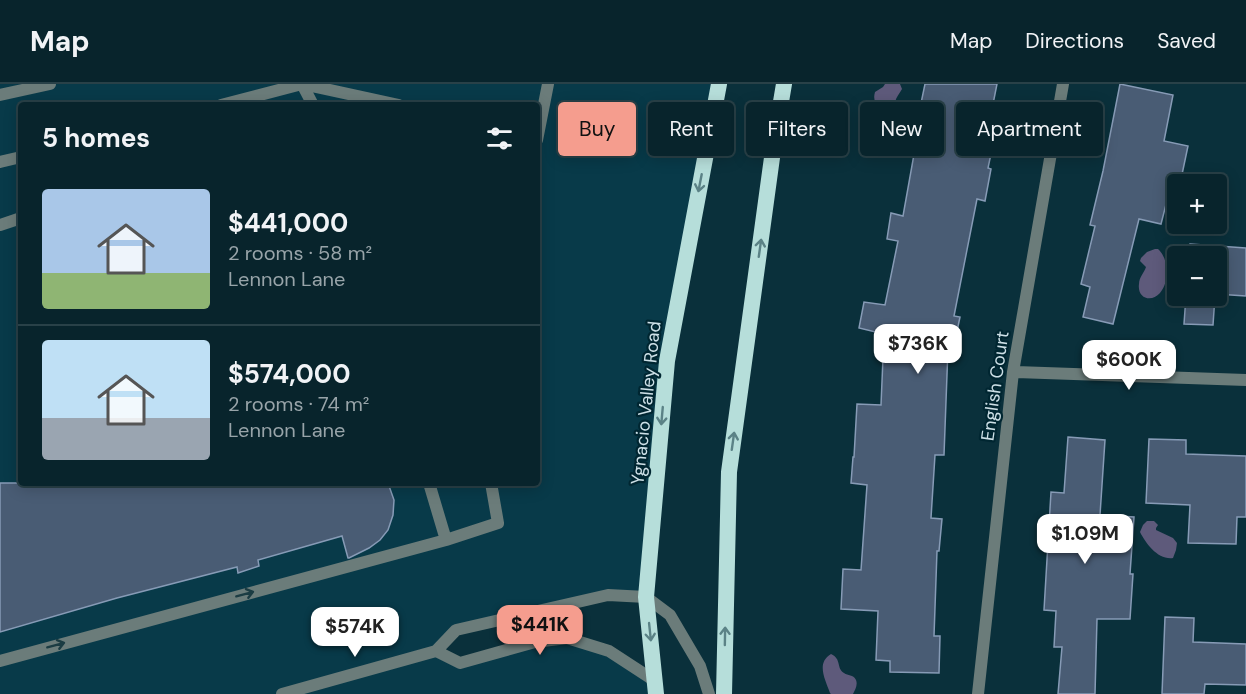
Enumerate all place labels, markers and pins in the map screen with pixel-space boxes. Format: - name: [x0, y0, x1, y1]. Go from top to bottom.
- pin: $736K: [876, 324, 960, 375]
- pin: $600K: [1087, 340, 1171, 391]
- pin: $1.09M: [1036, 514, 1134, 565]
- pin: $441K: [498, 605, 582, 656]
- pin: $574K: [313, 607, 397, 658]

